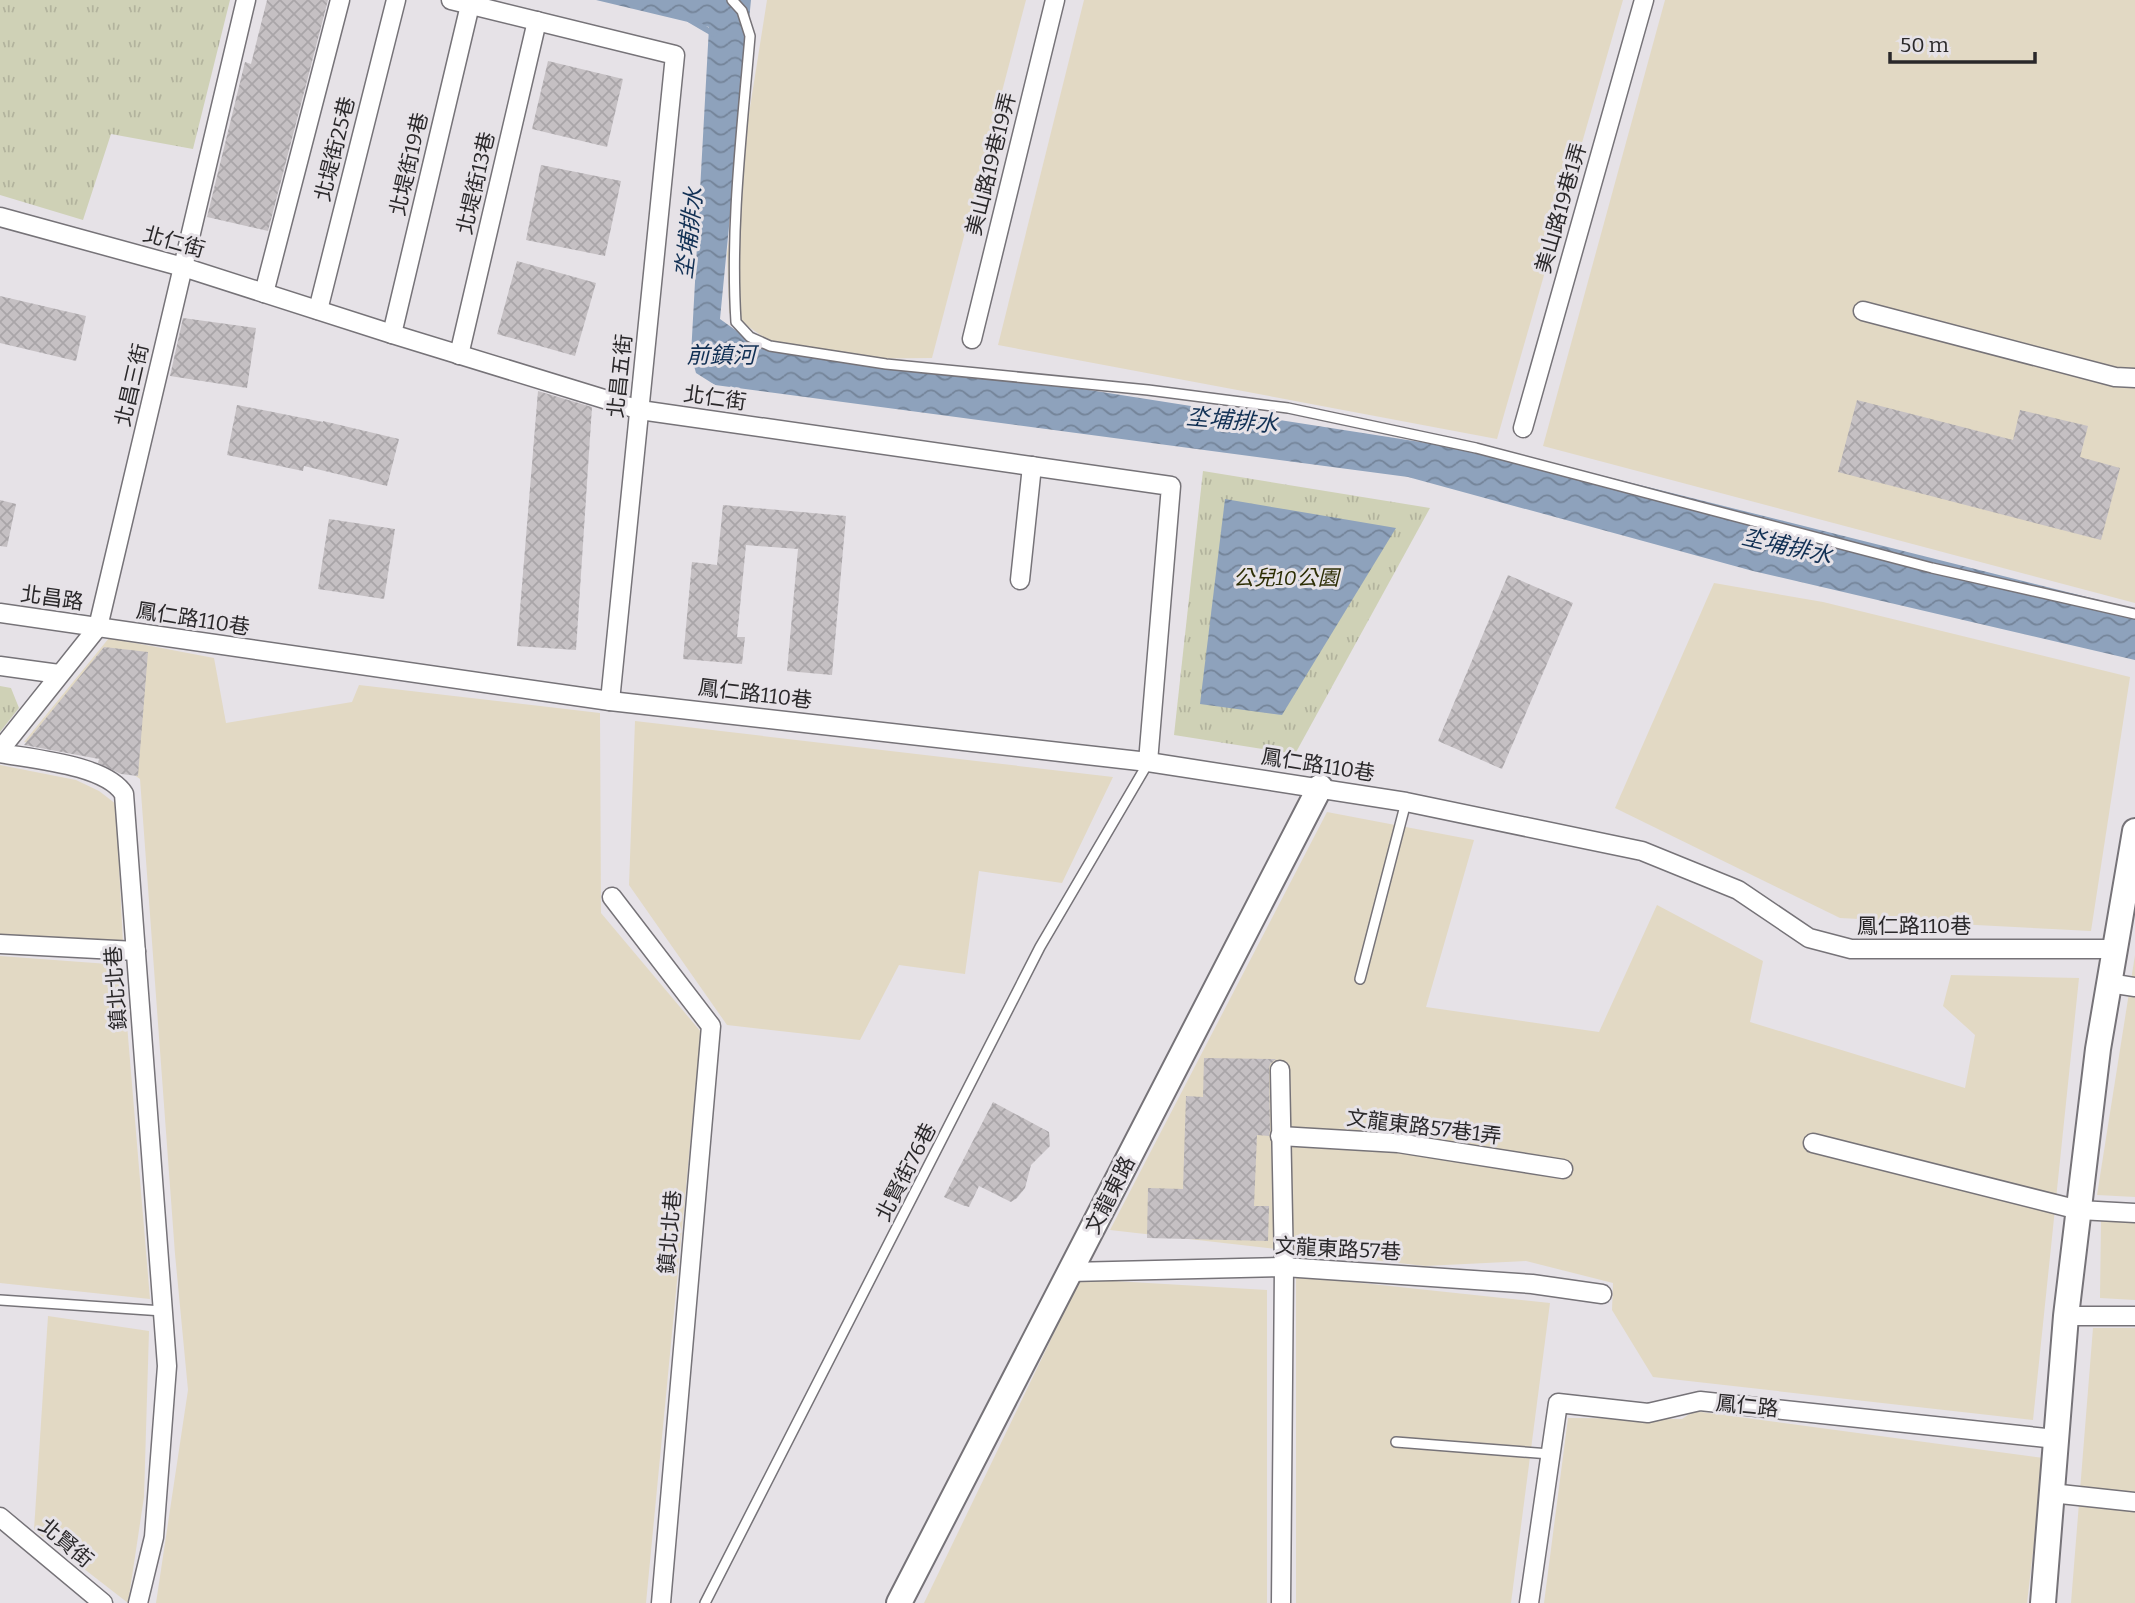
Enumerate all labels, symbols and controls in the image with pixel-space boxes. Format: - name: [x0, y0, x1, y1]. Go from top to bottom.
- scale bar: [1890, 21, 2035, 65]
- text: 50 m: [1900, 32, 1949, 58]
- street label: 美山路19巷19弄: [961, 90, 1021, 238]
- street label: 北堤街25巷: [309, 94, 361, 204]
- street label: 北堤街19巷: [385, 110, 433, 218]
- street label: 北堤街13巷: [452, 129, 500, 237]
- street label: 美山路19巷1弄: [1530, 140, 1592, 276]
- water label: 坔埔排水: [669, 185, 709, 280]
- street label: 北仁街: [140, 221, 208, 263]
- street label: 北昌五街: [603, 333, 637, 419]
- street label: 北昌三街: [110, 341, 154, 429]
- water label: 前鎮河: [687, 341, 760, 369]
- street label: 北仁街: [682, 381, 748, 415]
- water label: 坔埔排水: [1185, 402, 1280, 438]
- water label: 坔埔排水: [1739, 522, 1836, 570]
- park label: 公兒10公園: [1233, 565, 1342, 591]
- street label: 北昌路: [19, 581, 85, 615]
- street label: 鳳仁路110巷: [134, 597, 252, 641]
- street label: 鳳仁路110巷: [697, 674, 813, 714]
- street label: 鳳仁路110巷: [1259, 743, 1377, 787]
- street label: 鳳仁路110巷: [1857, 913, 1971, 939]
- street label: 鎮北北巷: [100, 945, 132, 1031]
- street label: 文龍東路57巷1弄: [1345, 1105, 1503, 1149]
- street label: 北賢街76巷: [870, 1119, 942, 1225]
- street label: 文龍東路: [1079, 1152, 1141, 1238]
- street label: 鎮北北巷: [653, 1189, 687, 1275]
- street label: 文龍東路57巷: [1274, 1233, 1402, 1265]
- street label: 鳳仁路: [1714, 1390, 1780, 1422]
- street label: 北賢街: [34, 1513, 98, 1573]

